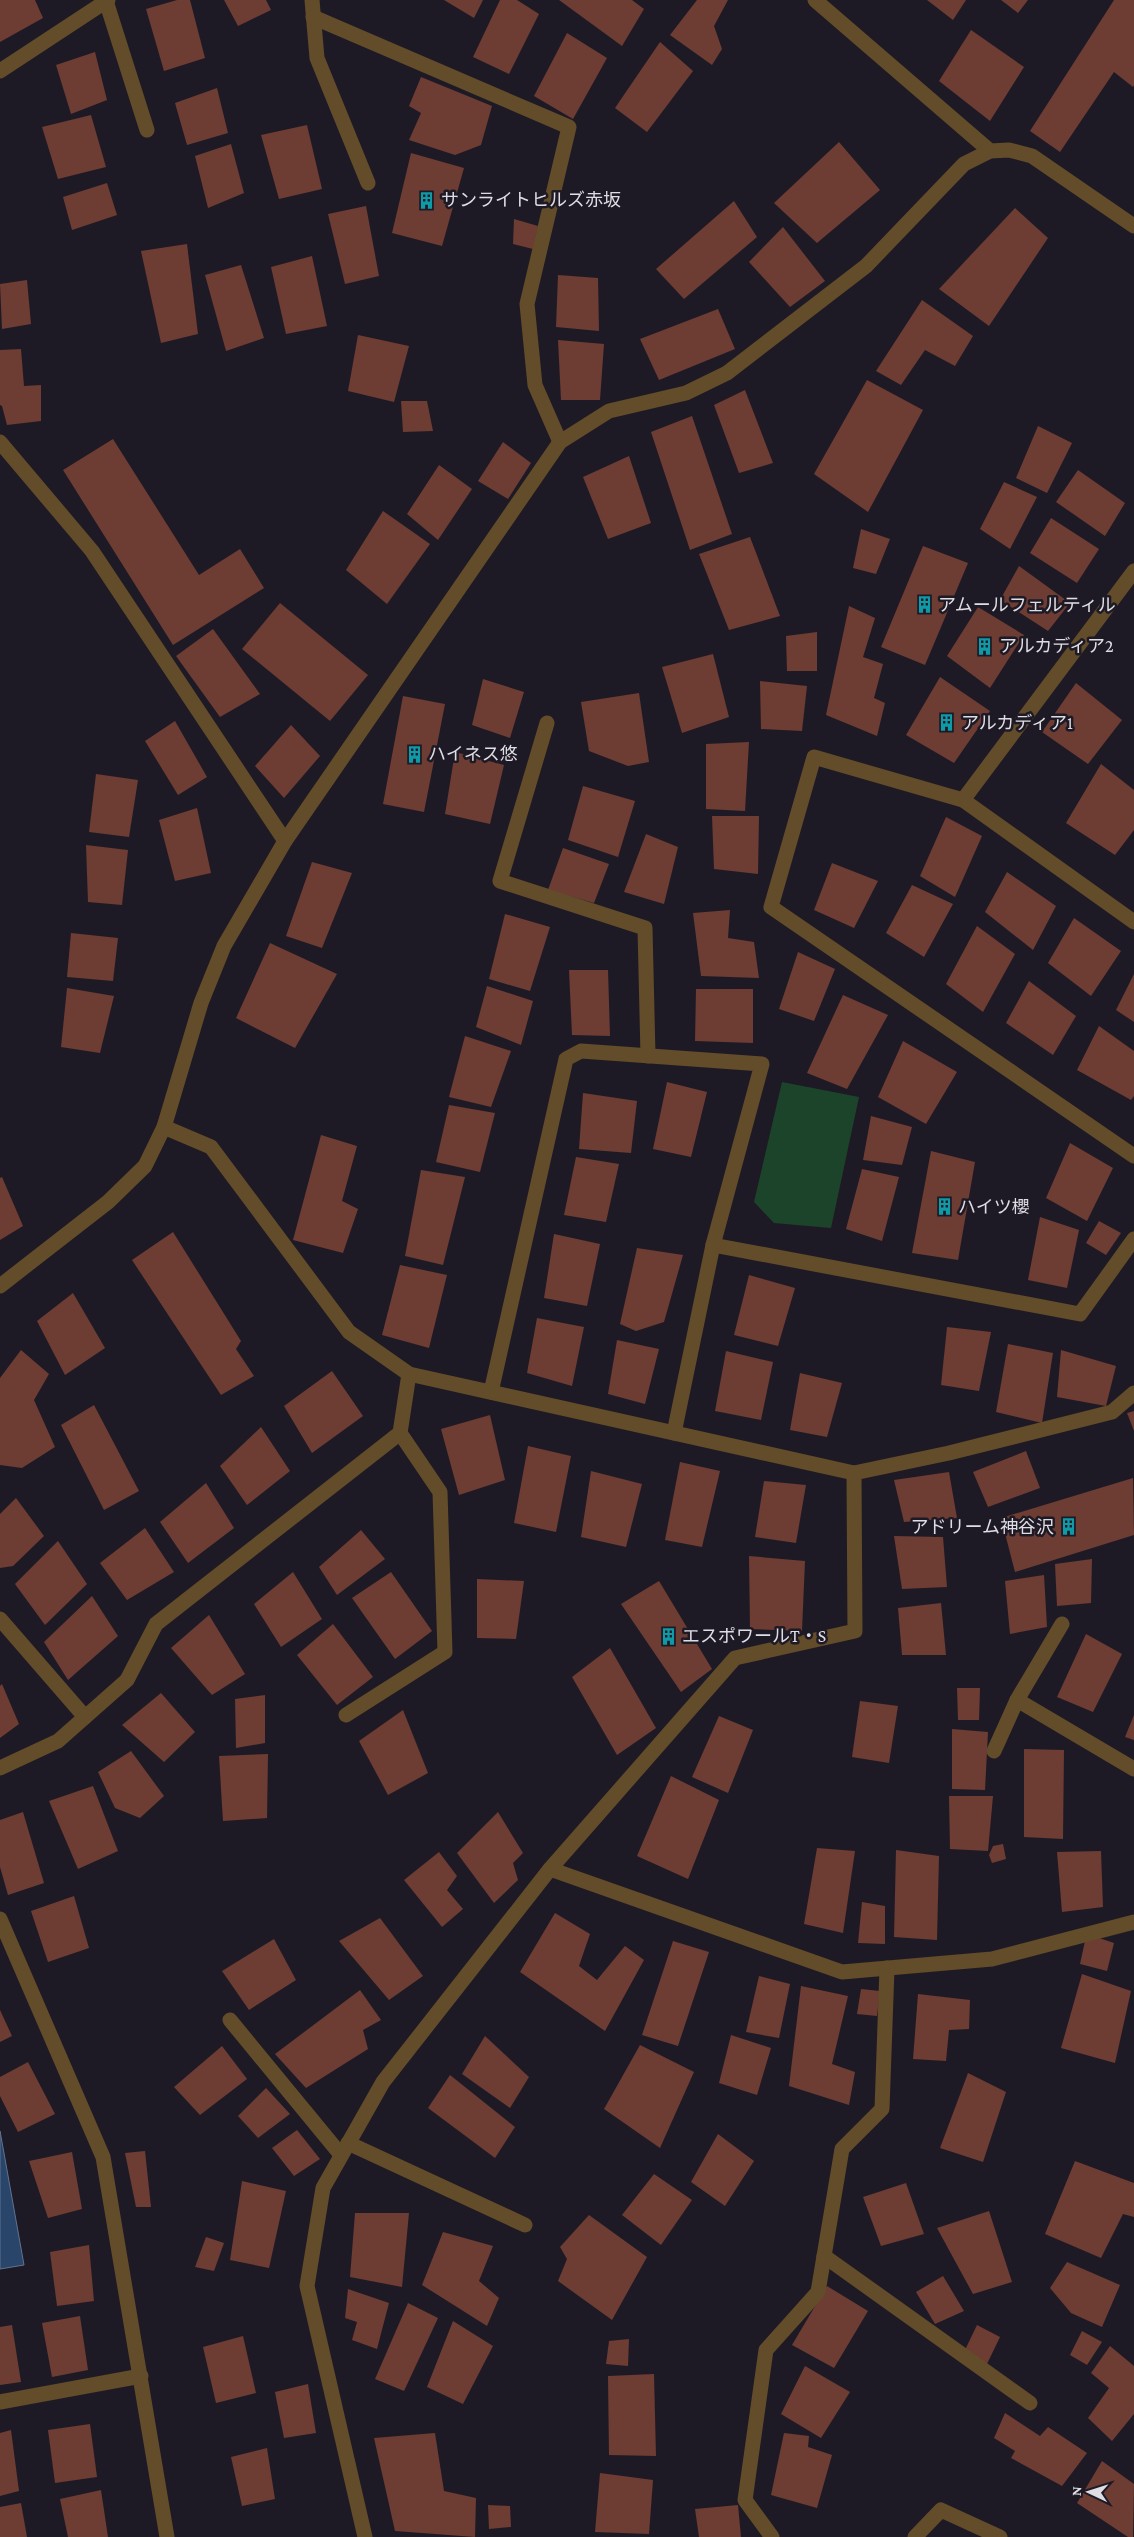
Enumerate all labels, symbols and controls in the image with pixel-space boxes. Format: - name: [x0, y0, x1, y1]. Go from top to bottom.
- building icon: サンライトヒルズ赤坂: [417, 190, 437, 210]
- place label: サンライトヒルズ赤坂: [441, 190, 621, 210]
- building icon: アムールフェルティル: [914, 595, 934, 615]
- place label: アムールフェルティル: [938, 595, 1116, 615]
- building icon: アルカディア2: [975, 636, 995, 656]
- place label: アルカディア2: [999, 636, 1114, 656]
- building icon: アルカディア1: [937, 713, 957, 733]
- place label: アルカディア1: [961, 713, 1073, 733]
- building icon: ハイネス悠: [404, 744, 424, 764]
- place label: ハイネス悠: [428, 744, 518, 764]
- building icon: ハイツ櫻: [934, 1197, 954, 1217]
- place label: ハイツ櫻: [958, 1197, 1030, 1217]
- place label: アドリーム神谷沢: [911, 1517, 1054, 1537]
- building icon: アドリーム神谷沢: [1058, 1517, 1078, 1537]
- building icon: エスポワールT・S: [658, 1626, 678, 1646]
- place label: エスポワールT・S: [682, 1626, 826, 1646]
- north arrow: [1064, 2467, 1114, 2517]
- text: N: [1068, 2485, 1084, 2496]

